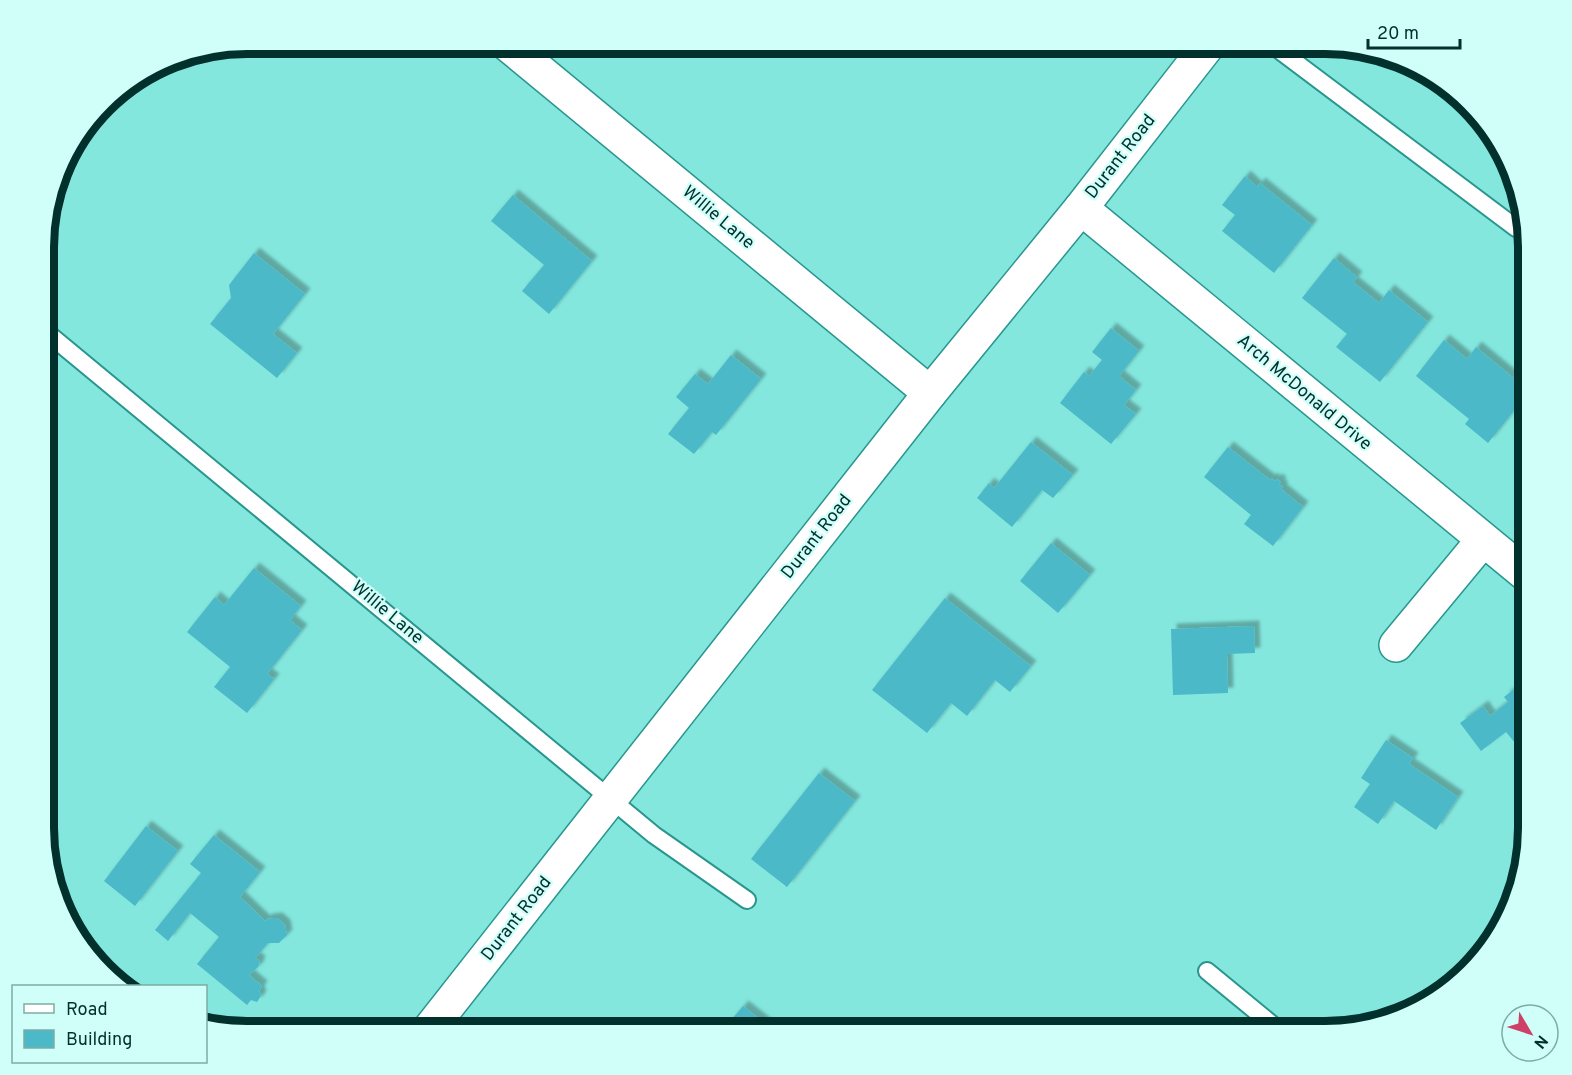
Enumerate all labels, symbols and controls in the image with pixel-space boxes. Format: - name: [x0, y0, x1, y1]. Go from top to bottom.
- scale bar: [1368, 12, 1460, 50]
- text: 20 m: [1377, 23, 1419, 46]
- street label: Durant Road: [1081, 110, 1161, 204]
- street label: Willie Lane: [677, 181, 759, 255]
- street label: Arch McDonald Drive: [1232, 330, 1376, 456]
- street label: Durant Road: [777, 490, 857, 584]
- street label: Willie Lane: [346, 576, 428, 650]
- street label: Durant Road: [477, 872, 557, 966]
- legend: [12, 985, 207, 1063]
- text: Road: [66, 999, 108, 1022]
- north arrow: [1500, 1003, 1560, 1063]
- text: Building: [66, 1029, 132, 1052]
- text: N: [1529, 1030, 1551, 1052]

